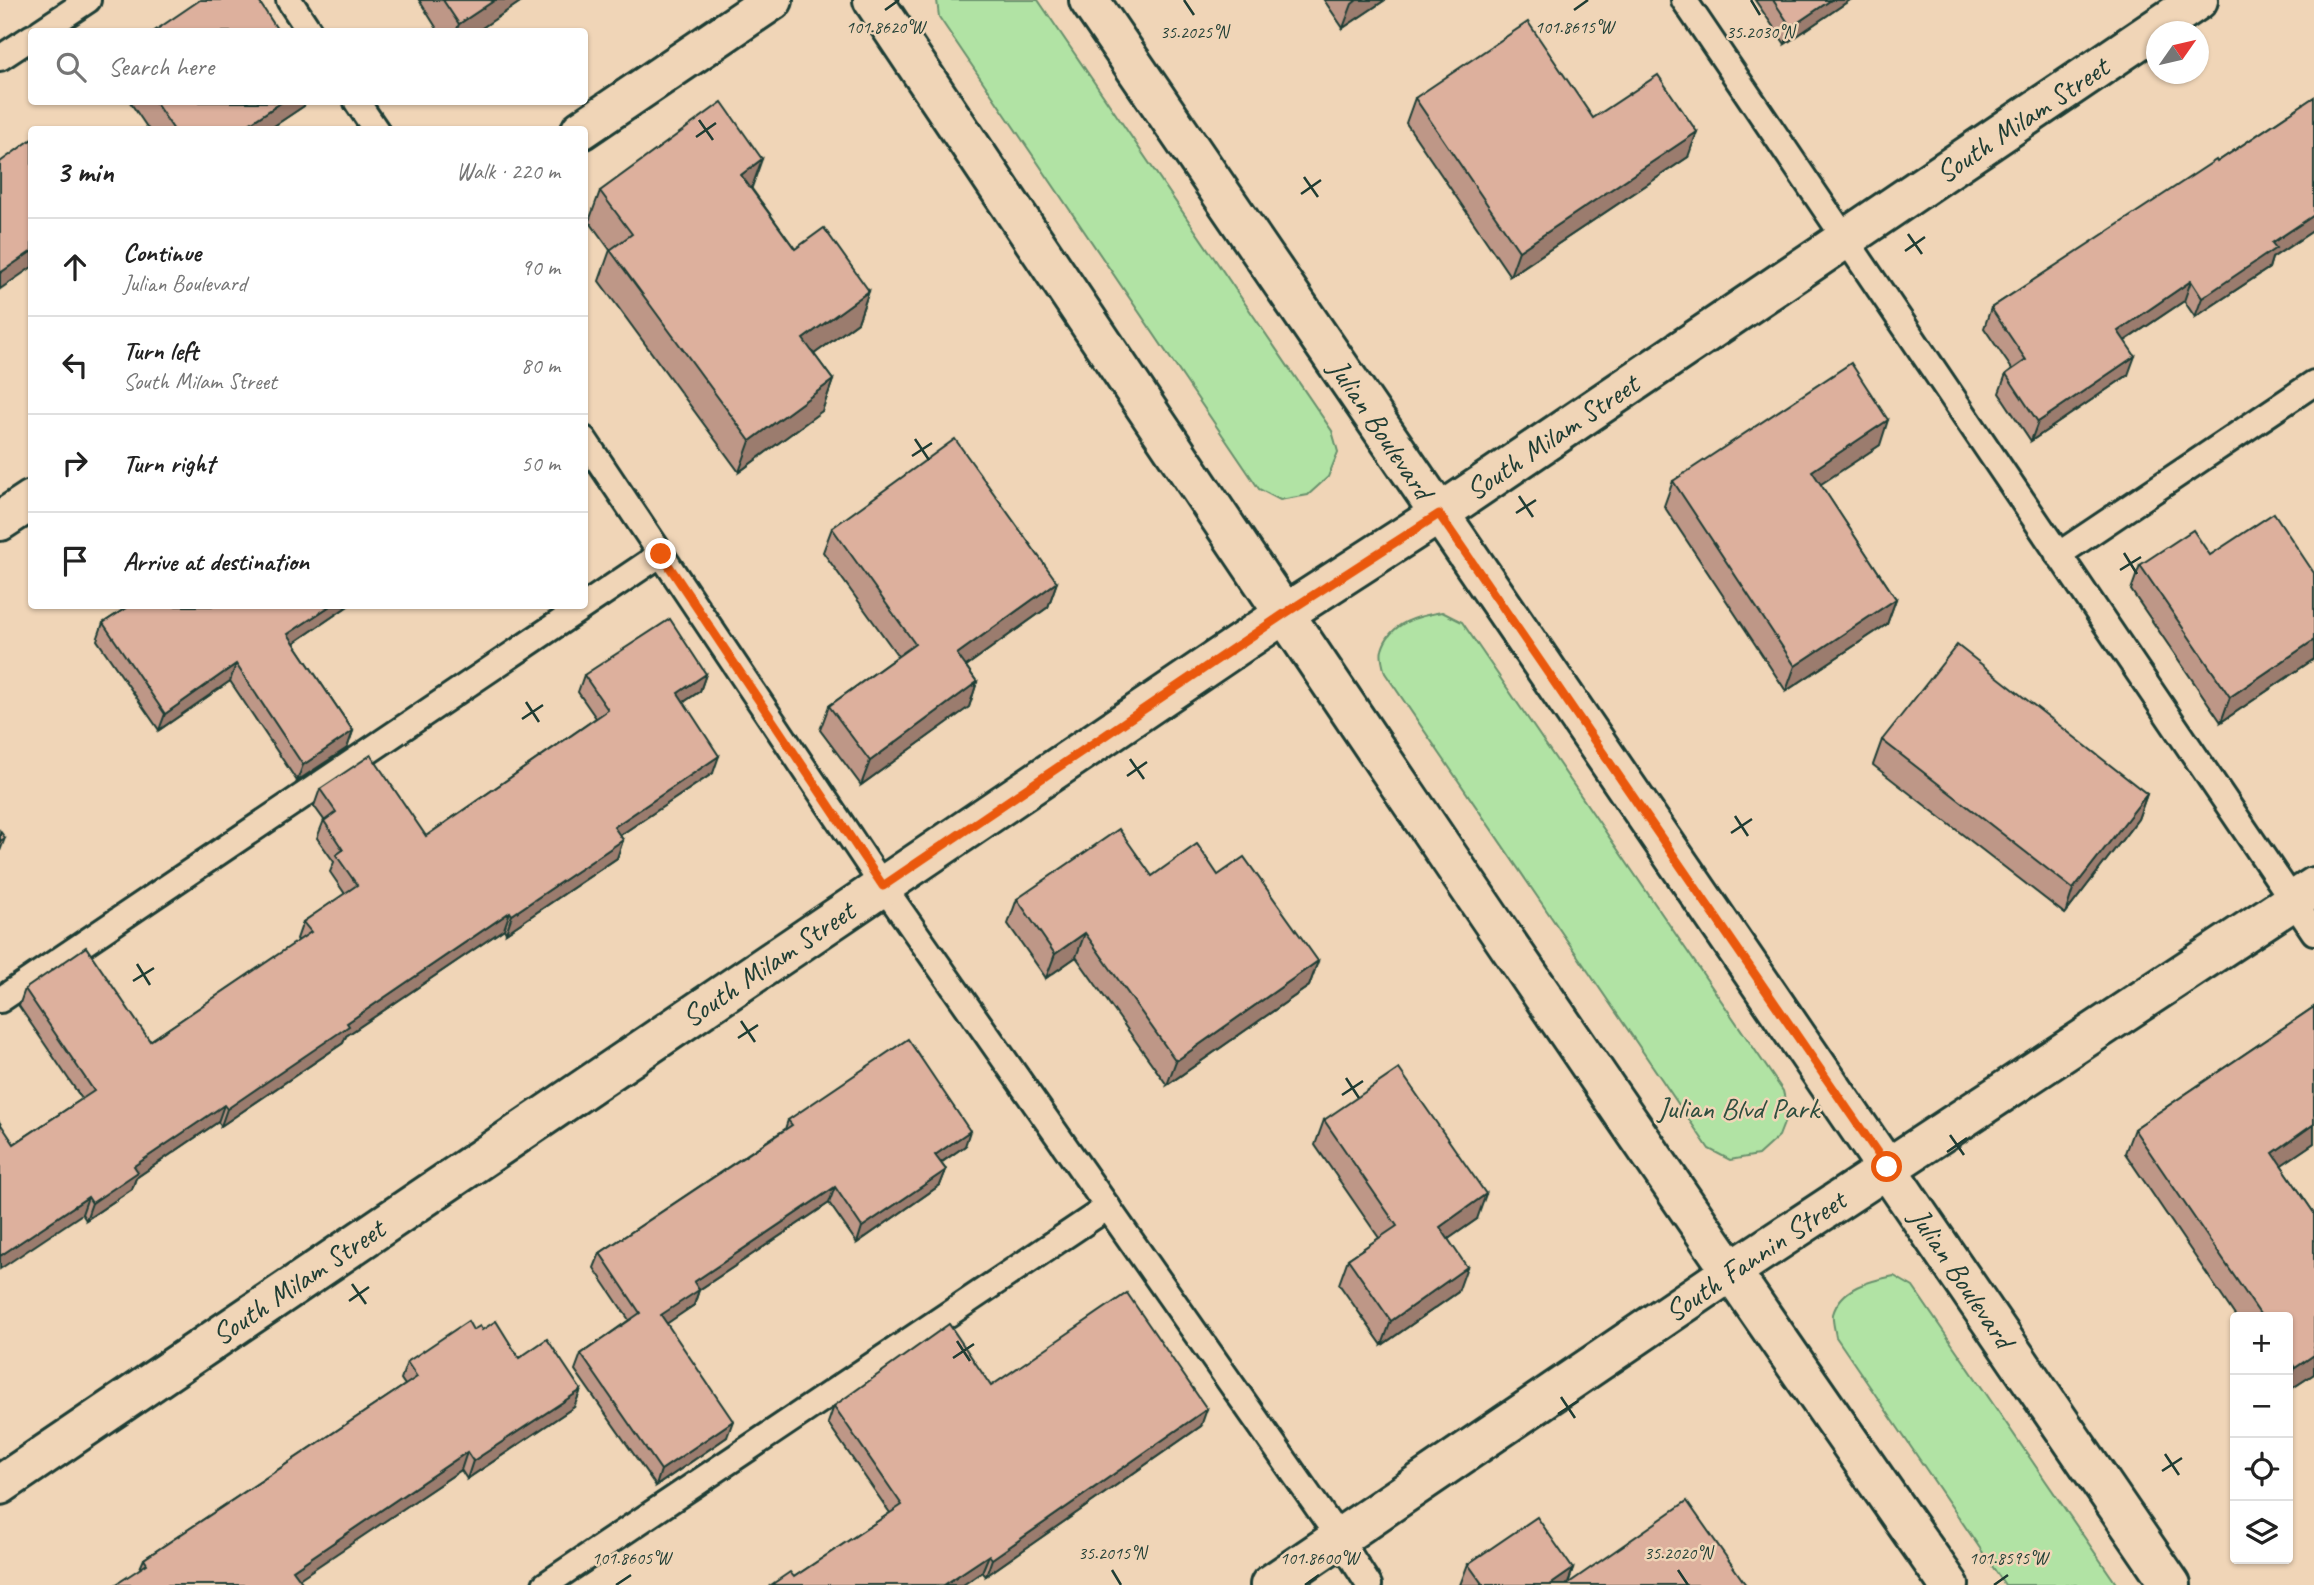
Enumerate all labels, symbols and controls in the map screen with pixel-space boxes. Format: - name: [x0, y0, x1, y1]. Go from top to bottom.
- text: 101.8620°W: [846, 16, 927, 38]
- text: 101.8615°W: [1535, 16, 1616, 38]
- text: 35.2025°N: [1160, 21, 1231, 43]
- text: 35.2030°N: [1726, 21, 1797, 43]
- north arrow: [2146, 21, 2209, 84]
- search box: [28, 28, 588, 105]
- street label: South Milam Street: [1928, 47, 2118, 192]
- icon: search: [52, 48, 90, 86]
- text: Search here: [108, 50, 214, 83]
- text: 3 min: [56, 153, 113, 191]
- text: Walk · 220 m: [456, 157, 560, 186]
- text: Continue: [123, 236, 201, 269]
- icon: ahead: [56, 248, 94, 286]
- text: 90 m: [521, 253, 560, 282]
- text: Julian Boulevard: [123, 269, 247, 298]
- text: Turn left: [123, 334, 198, 367]
- icon: left: [56, 346, 94, 384]
- street label: Julian Boulevard: [1319, 350, 1444, 510]
- text: 80 m: [521, 351, 560, 380]
- street label: South Milam Street: [1458, 364, 1648, 509]
- text: South Milam Street: [123, 367, 277, 396]
- icon: right: [56, 444, 94, 482]
- text: Turn right: [123, 447, 214, 480]
- text: 50 m: [521, 449, 560, 478]
- route end: [645, 538, 676, 569]
- icon: arrive: [56, 542, 94, 580]
- text: Arrive at destination: [123, 545, 309, 578]
- street label: South Milam Street: [674, 891, 864, 1036]
- park label: Julian Blvd Park: [1655, 1089, 1821, 1127]
- route start: [1871, 1151, 1902, 1182]
- street label: South Fannin Street: [1657, 1180, 1855, 1331]
- street label: Julian Boulevard: [1900, 1199, 2025, 1359]
- street label: South Milam Street: [204, 1209, 394, 1354]
- map controls: [2230, 1312, 2293, 1564]
- button: +: [2230, 1312, 2293, 1375]
- button: −: [2230, 1375, 2293, 1438]
- button: locate: [2230, 1438, 2293, 1501]
- button: layers: [2230, 1501, 2293, 1564]
- text: 35.2015°N: [1078, 1542, 1149, 1564]
- text: 35.2020°N: [1644, 1542, 1715, 1564]
- text: 101.8605°W: [592, 1547, 673, 1569]
- text: 101.8600°W: [1280, 1547, 1361, 1569]
- text: 101.8595°W: [1969, 1547, 2050, 1569]

